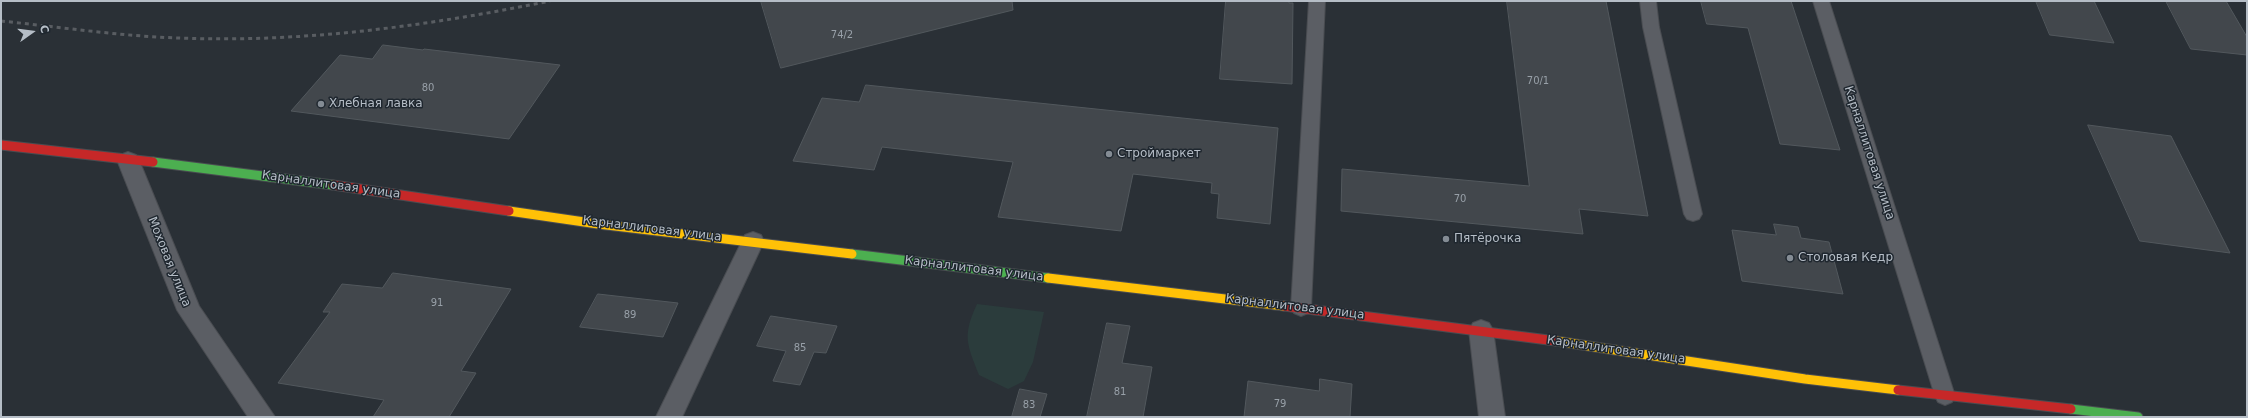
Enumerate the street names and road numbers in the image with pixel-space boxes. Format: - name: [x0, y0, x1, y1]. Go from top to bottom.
- street label: Карналлитовая улица: [1841, 84, 1897, 222]
- street label: Карналлитовая улица: [261, 168, 401, 202]
- street label: Карналлитовая улица: [582, 213, 722, 245]
- street label: Моховая улица: [144, 215, 194, 309]
- street label: Карналлитовая улица: [904, 253, 1044, 285]
- street label: Карналлитовая улица: [1225, 291, 1365, 323]
- street label: Карналлитовая улица: [1546, 333, 1686, 367]

